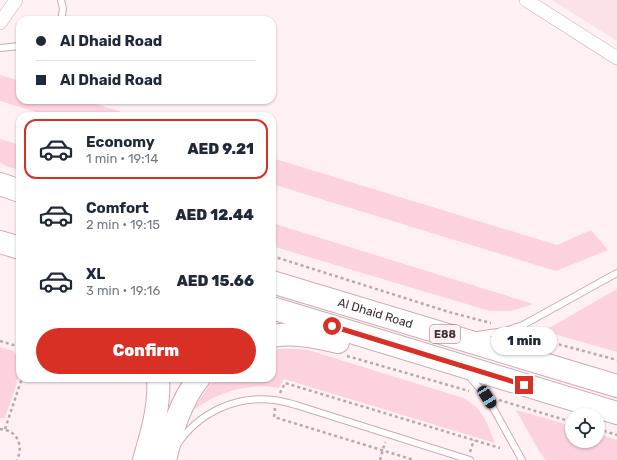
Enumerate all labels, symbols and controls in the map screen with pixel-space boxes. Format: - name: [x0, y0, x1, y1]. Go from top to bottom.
- text: Al Dhaid Road: [60, 32, 162, 50]
- text: Al Dhaid Road: [60, 71, 162, 89]
- icon: car: [38, 131, 74, 167]
- text: Economy: [86, 133, 155, 151]
- text: AED 9.21: [187, 140, 254, 158]
- text: 1 min · 19:14: [86, 151, 158, 166]
- icon: car: [38, 197, 74, 233]
- text: Comfort: [86, 199, 149, 217]
- text: AED 12.44: [176, 206, 254, 224]
- text: 2 min · 19:15: [86, 217, 160, 232]
- icon: car: [38, 263, 74, 299]
- text: XL: [86, 265, 105, 283]
- text: AED 15.66: [177, 272, 254, 290]
- text: 3 min · 19:16: [86, 283, 160, 298]
- street label: Al Dhaid Road: [336, 295, 415, 331]
- route start: [323, 317, 341, 335]
- road number: E88: [430, 325, 460, 343]
- callout: 1 min: [491, 327, 557, 355]
- button: Confirm: [36, 328, 256, 374]
- text: 1 min: [507, 333, 541, 348]
- route end: [515, 376, 533, 394]
- car: [476, 384, 498, 410]
- map controls: [565, 408, 605, 448]
- button: locate: [565, 408, 605, 448]

